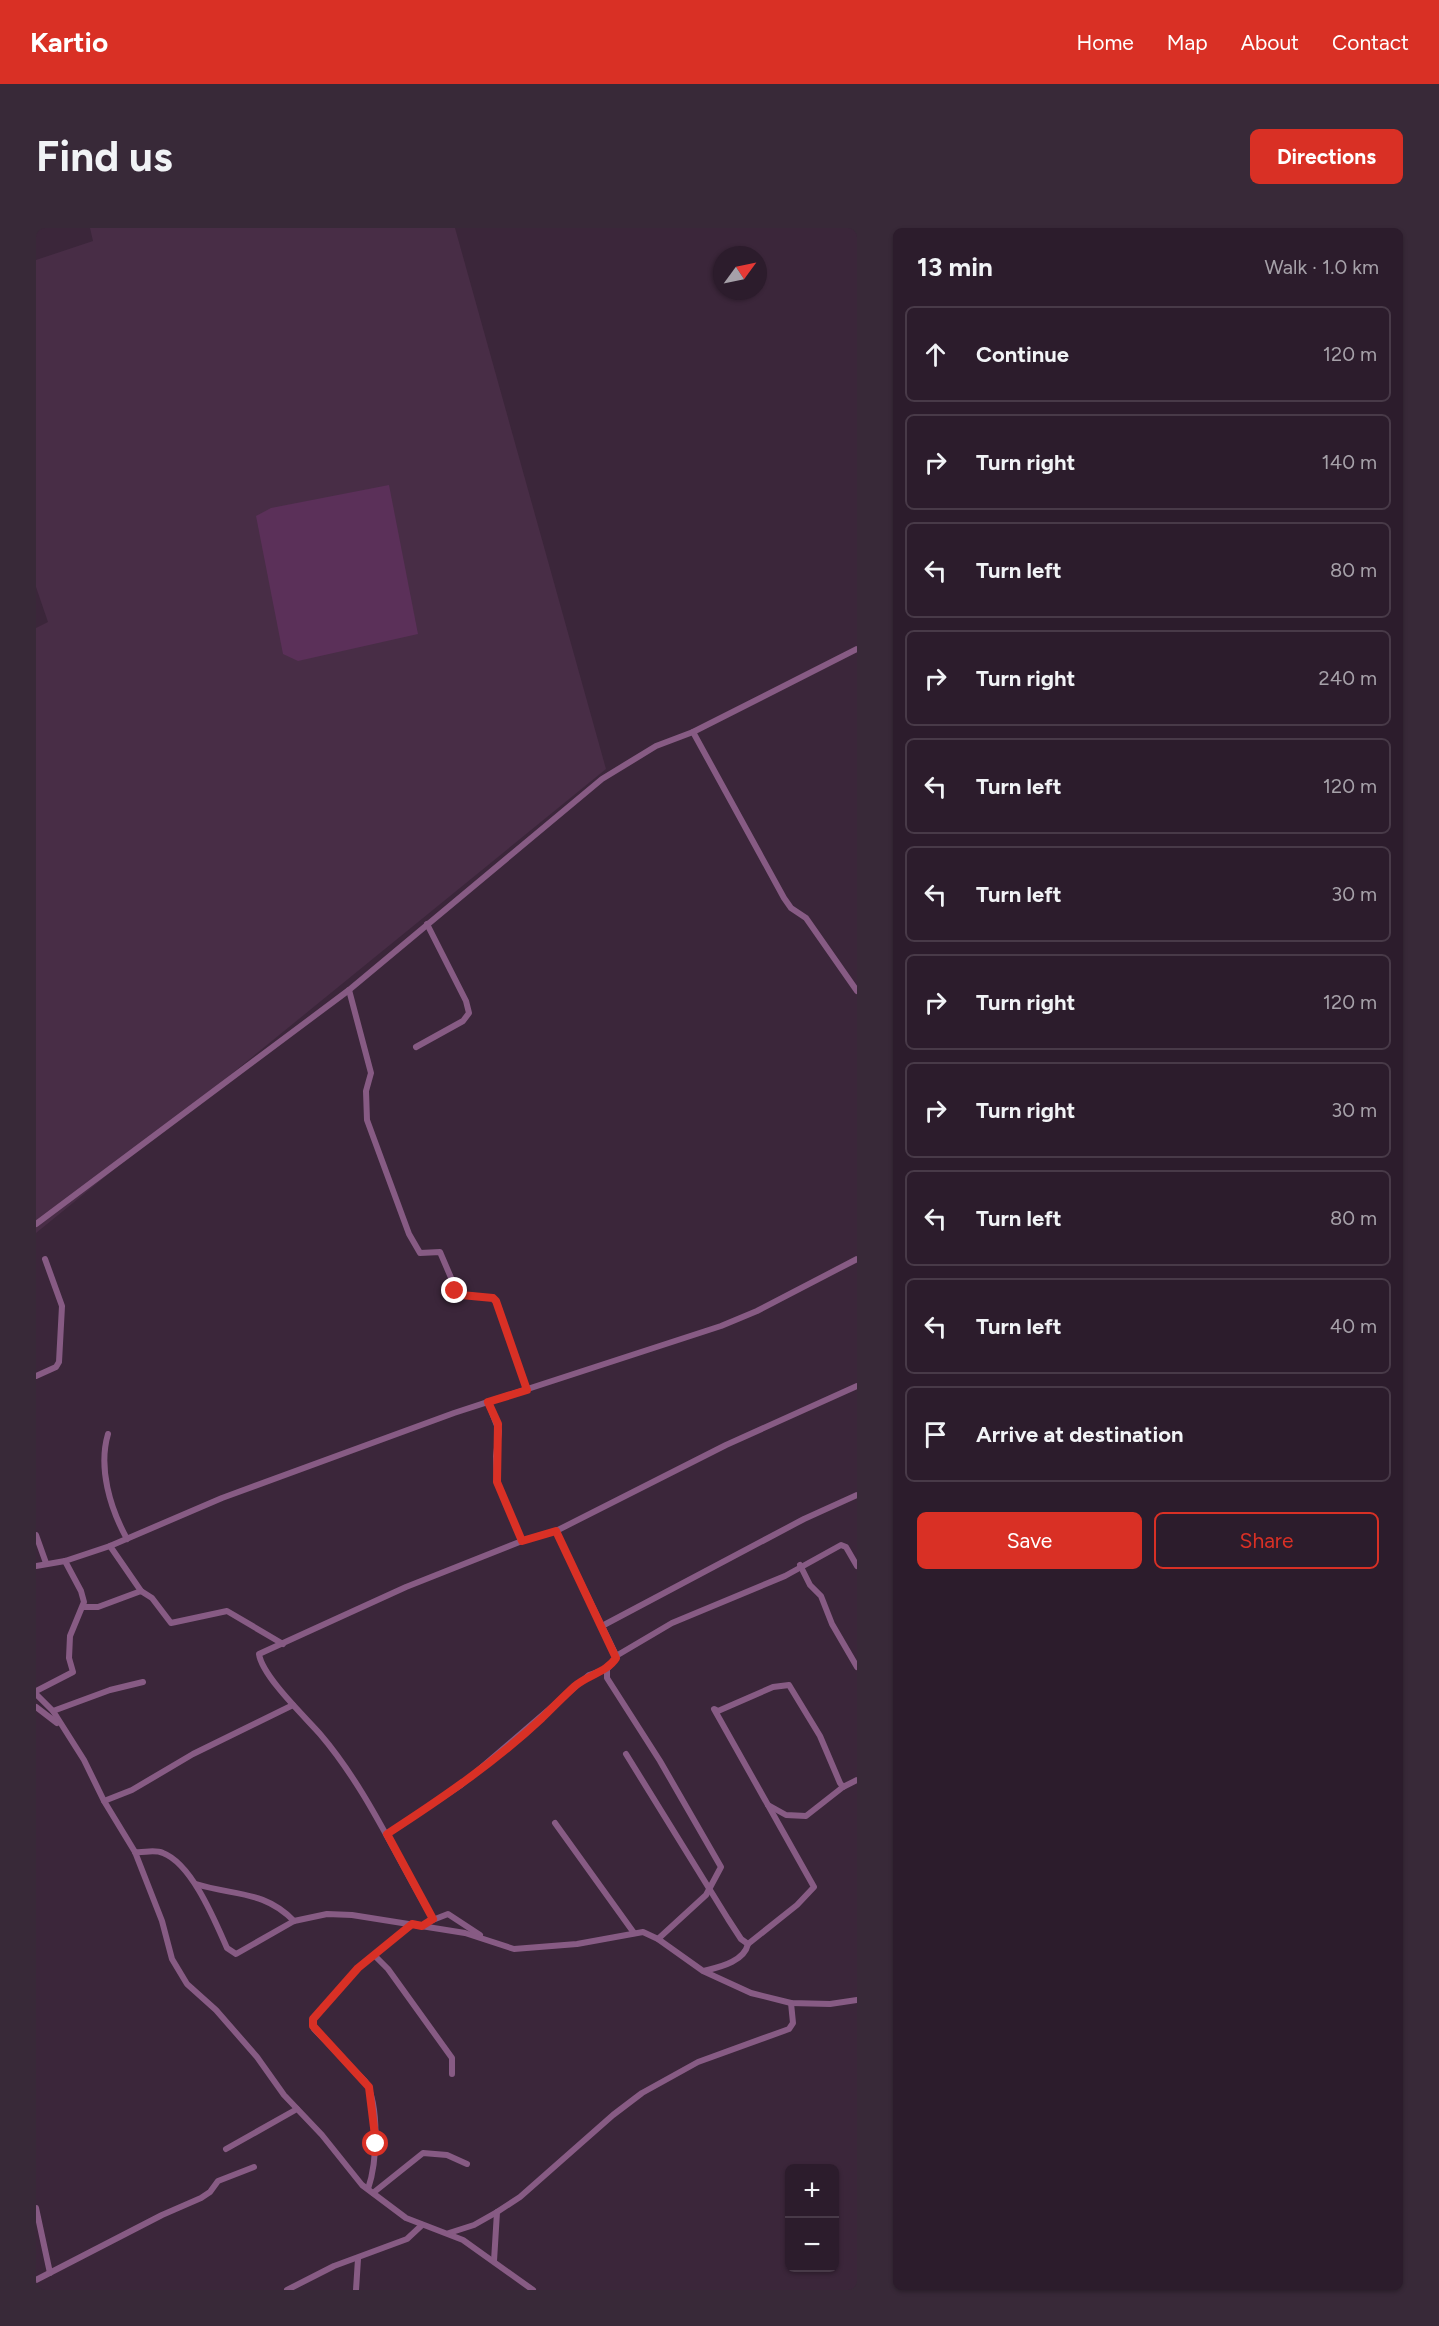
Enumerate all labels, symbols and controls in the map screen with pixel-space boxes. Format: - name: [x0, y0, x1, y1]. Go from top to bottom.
- text: Kartio: [30, 25, 108, 59]
- text: Home: [1077, 30, 1134, 55]
- text: Map: [1167, 30, 1208, 55]
- text: About: [1241, 30, 1299, 55]
- text: Contact: [1332, 30, 1409, 55]
- button: Directions: [1250, 129, 1403, 184]
- text: Find us: [36, 131, 173, 182]
- north arrow: [713, 246, 767, 300]
- text: 13 min: [917, 251, 993, 283]
- text: Walk · 1.0 km: [1264, 255, 1379, 279]
- icon: ahead: [919, 338, 952, 371]
- text: Continue: [976, 341, 1069, 368]
- text: 120 m: [1323, 342, 1377, 366]
- icon: right: [919, 446, 952, 479]
- text: Turn right: [976, 449, 1075, 476]
- text: 140 m: [1322, 450, 1377, 474]
- icon: left: [919, 554, 952, 587]
- text: Turn left: [976, 557, 1062, 584]
- text: 80 m: [1330, 558, 1377, 582]
- icon: right: [919, 662, 952, 695]
- text: Turn right: [976, 665, 1075, 692]
- text: 240 m: [1319, 666, 1377, 690]
- icon: left: [919, 770, 952, 803]
- text: Turn left: [976, 773, 1062, 800]
- text: 120 m: [1323, 774, 1377, 798]
- icon: left: [919, 878, 952, 911]
- text: Turn left: [976, 881, 1062, 908]
- text: 30 m: [1331, 882, 1377, 906]
- icon: right: [919, 986, 952, 1019]
- text: Turn right: [976, 989, 1075, 1016]
- text: 120 m: [1323, 990, 1377, 1014]
- icon: right: [919, 1094, 952, 1127]
- text: Turn right: [976, 1097, 1075, 1124]
- text: 30 m: [1331, 1098, 1377, 1122]
- icon: left: [919, 1202, 952, 1235]
- text: Turn left: [976, 1205, 1062, 1232]
- text: 80 m: [1330, 1206, 1377, 1230]
- route end: [441, 1277, 467, 1303]
- icon: left: [919, 1310, 952, 1343]
- text: Turn left: [976, 1313, 1062, 1340]
- text: 40 m: [1330, 1314, 1377, 1338]
- icon: arrive: [919, 1418, 952, 1451]
- text: Arrive at destination: [976, 1421, 1184, 1448]
- button: Save: [917, 1512, 1142, 1569]
- button: Share: [1154, 1512, 1379, 1569]
- route start: [362, 2130, 388, 2156]
- map controls: [785, 2164, 839, 2272]
- button: +: [785, 2164, 839, 2218]
- button: −: [785, 2218, 839, 2272]

